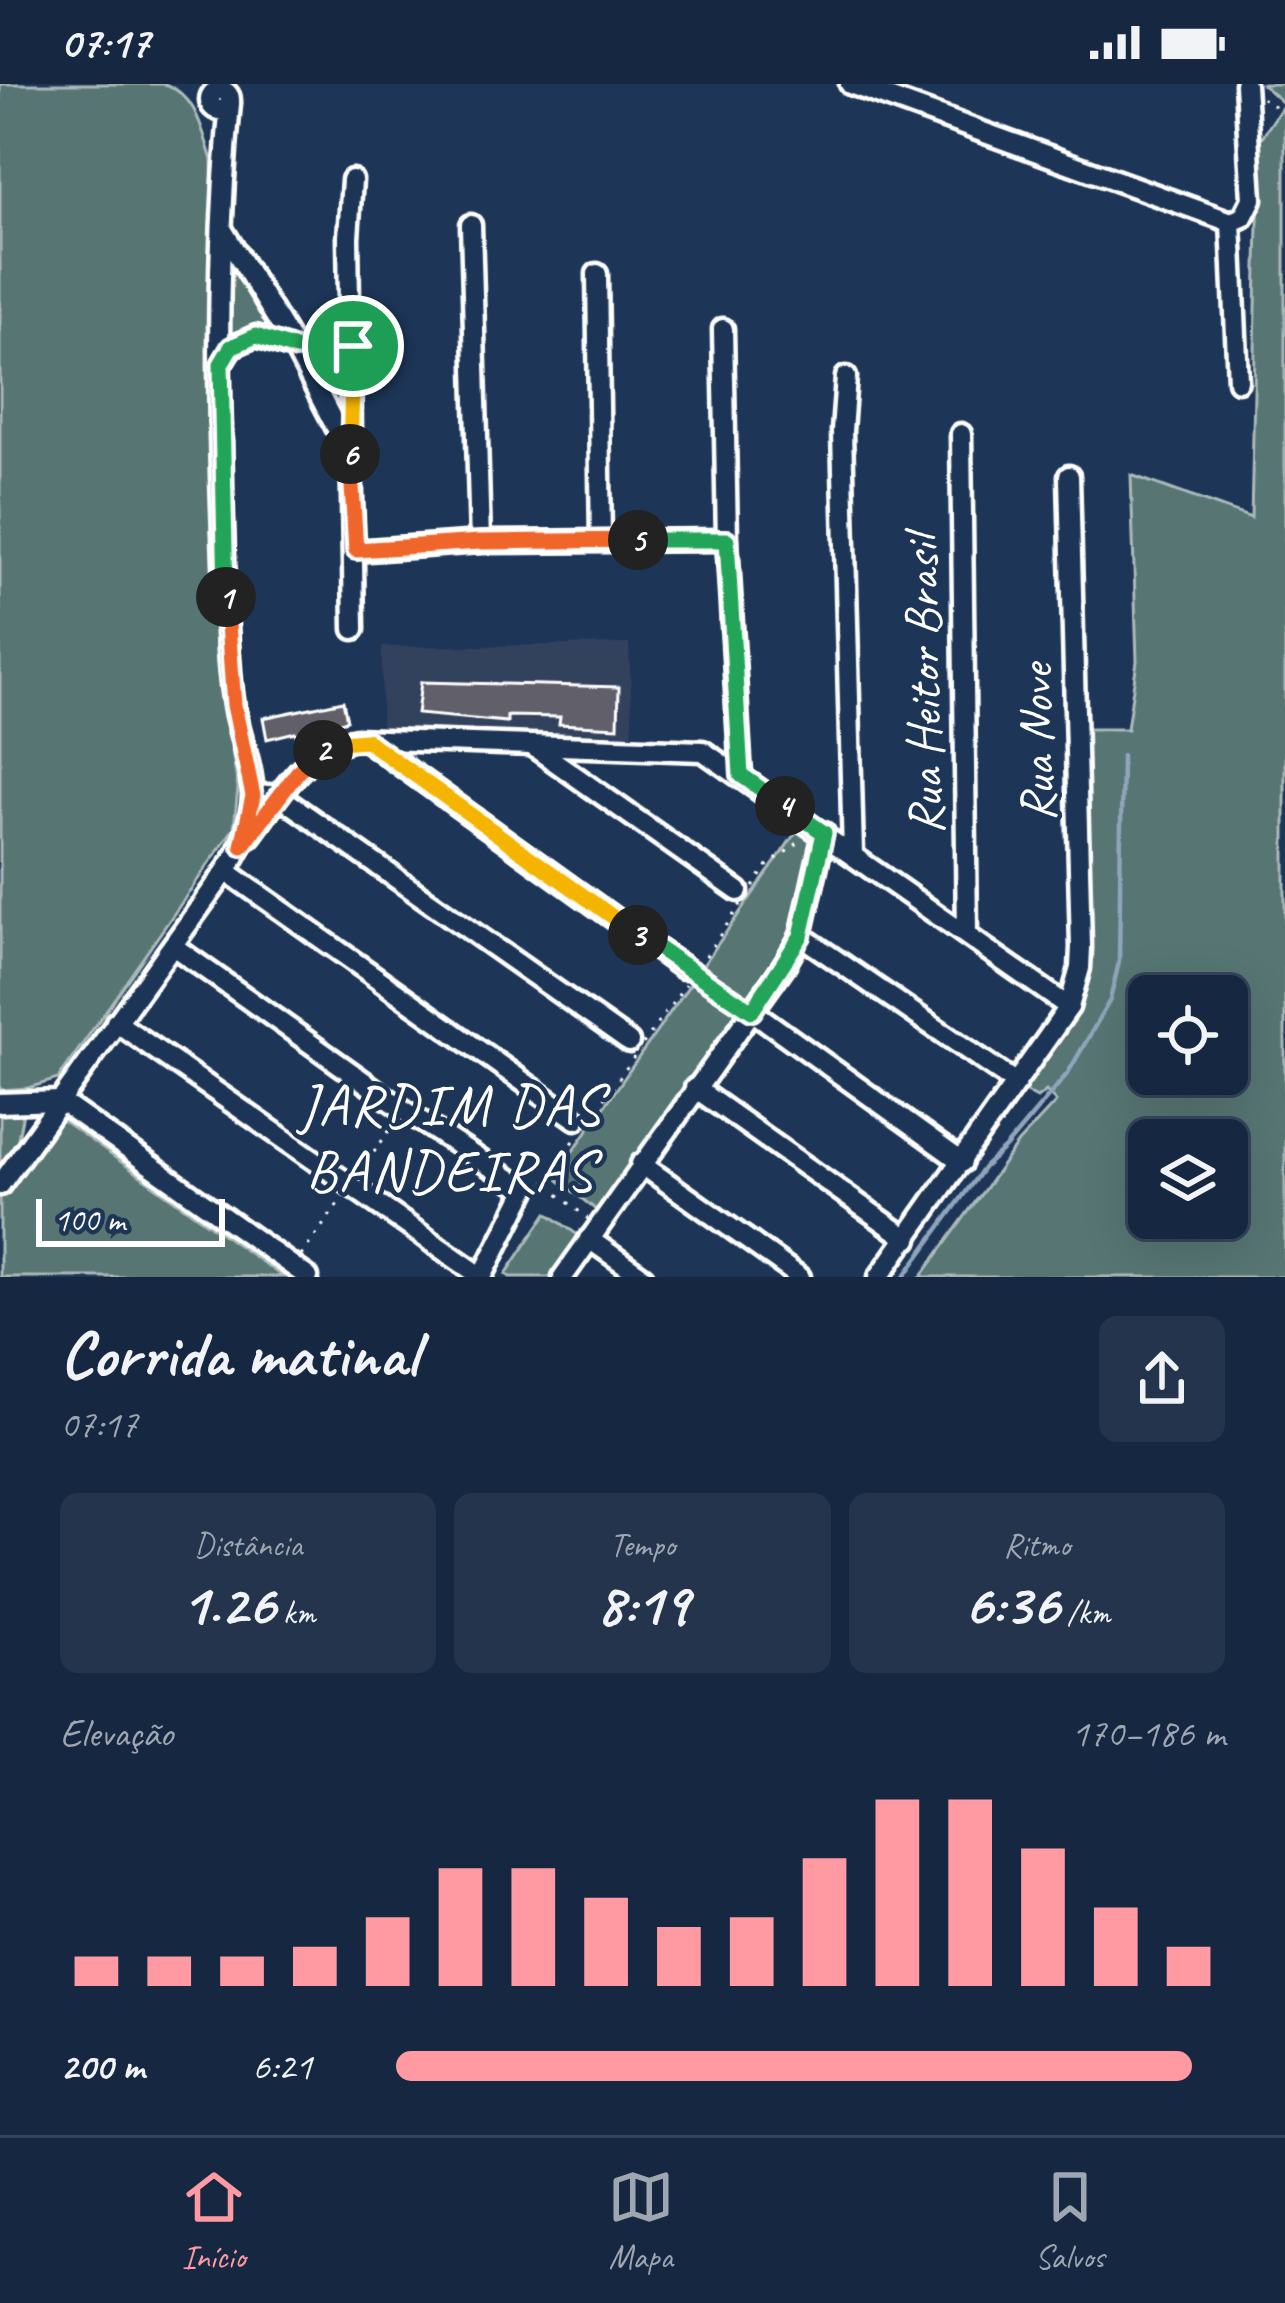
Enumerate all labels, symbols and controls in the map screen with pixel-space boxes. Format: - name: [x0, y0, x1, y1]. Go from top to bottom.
- text: 07:17: [60, 14, 150, 71]
- pin: [302, 295, 404, 397]
- icon: arrive: [320, 313, 386, 379]
- pin: 6: [320, 424, 380, 484]
- text: 6: [342, 433, 358, 475]
- pin: 5: [608, 510, 668, 570]
- text: 5: [631, 519, 645, 561]
- street label: Rua Heitor Brasil: [888, 526, 958, 835]
- pin: 1: [196, 567, 256, 627]
- text: 1: [219, 576, 233, 618]
- street label: Rua Nove: [1003, 660, 1069, 822]
- pin: 2: [293, 720, 353, 780]
- text: 2: [316, 729, 330, 771]
- pin: 4: [755, 776, 815, 836]
- text: 4: [778, 785, 792, 827]
- pin: 3: [608, 905, 668, 965]
- text: 3: [631, 914, 645, 956]
- map controls: [1128, 975, 1248, 1239]
- button: locate: [1128, 975, 1248, 1095]
- district label: JARDIM DAS BANDEIRAS: [295, 1069, 611, 1207]
- button: layers: [1128, 1119, 1248, 1239]
- scale bar: [36, 1193, 225, 1246]
- text: 100 m: [54, 1199, 125, 1241]
- text: Corrida matinal: [60, 1313, 417, 1396]
- button: share: [1099, 1316, 1225, 1442]
- text: 07:17: [60, 1400, 138, 1449]
- text: Distância: [194, 1524, 302, 1566]
- text: Tempo: [610, 1524, 675, 1566]
- text: Ritmo: [1003, 1524, 1070, 1566]
- text: 1.26: [181, 1566, 275, 1642]
- text: 8:19: [596, 1566, 689, 1642]
- text: 6:36: [964, 1566, 1059, 1642]
- text: km: [275, 1592, 315, 1634]
- text: /km: [1059, 1592, 1110, 1634]
- text: Elevação: [60, 1709, 173, 1758]
- text: 170–186 m: [1071, 1709, 1225, 1758]
- text: 200 m: [60, 2042, 144, 2091]
- text: 6:21: [252, 2042, 312, 2091]
- tab: Início: [181, 2164, 247, 2278]
- tab: Mapa: [608, 2164, 674, 2278]
- tab: Salvos: [1035, 2164, 1104, 2278]

